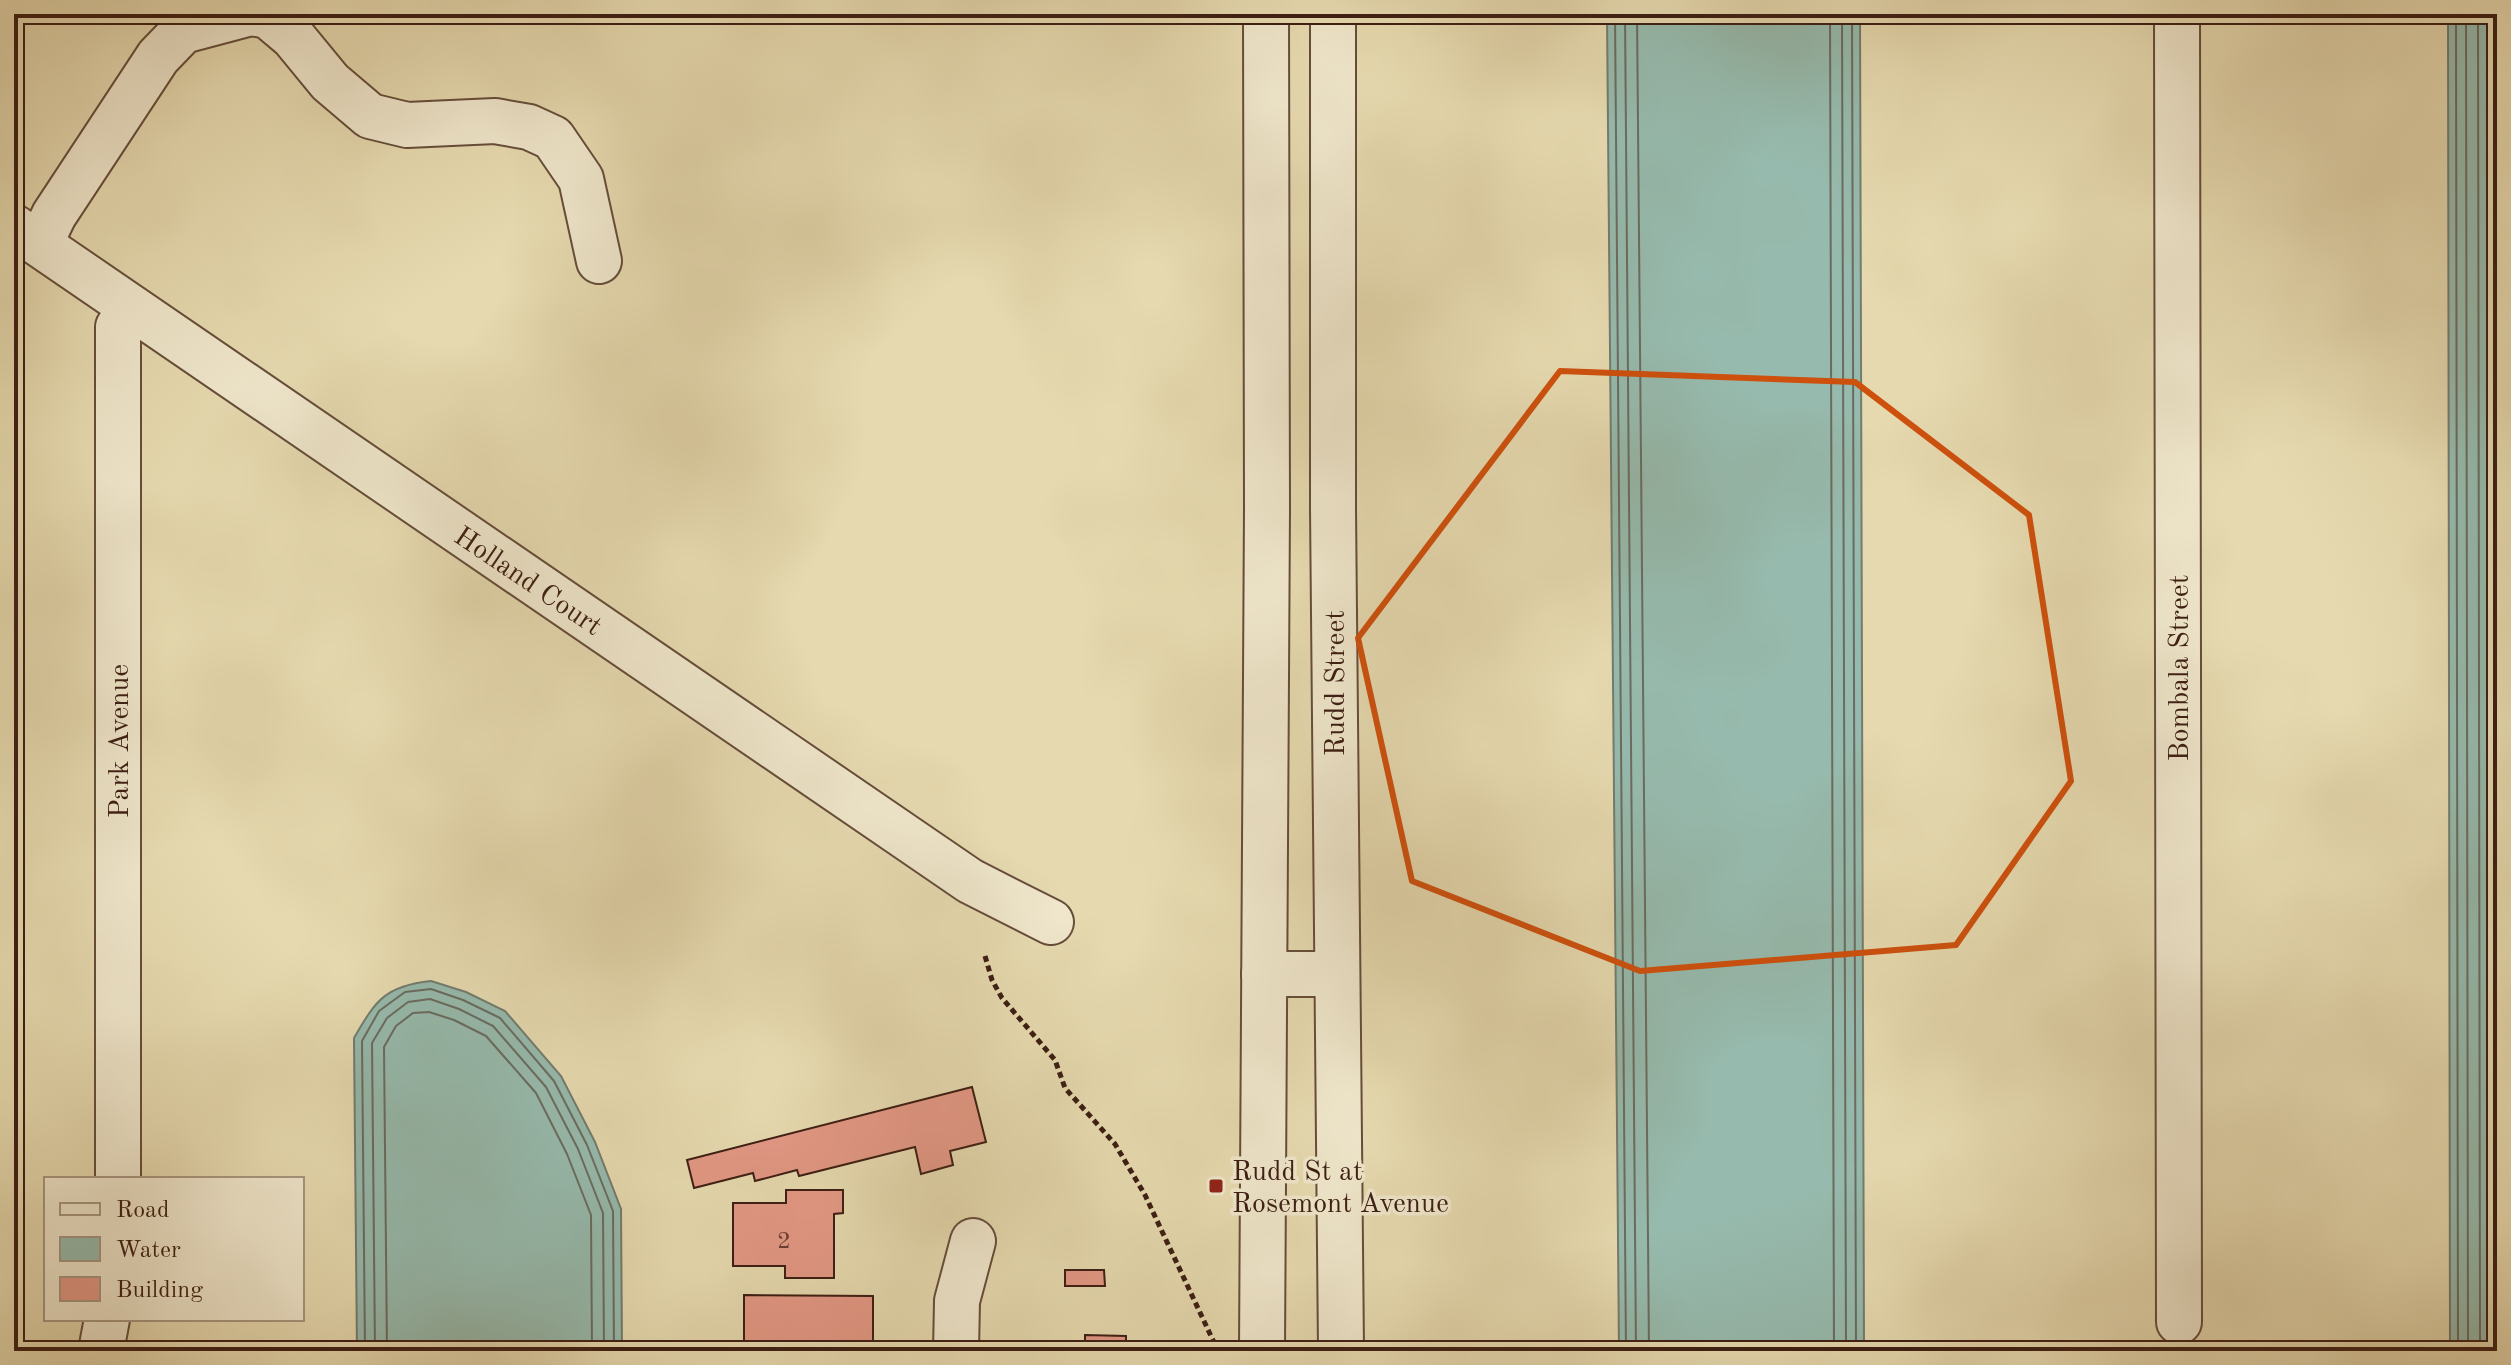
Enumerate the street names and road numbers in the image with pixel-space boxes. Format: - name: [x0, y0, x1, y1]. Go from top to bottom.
- street label: Holland Court: [448, 523, 606, 642]
- street label: Bombala Street: [2167, 574, 2195, 762]
- street label: Rudd Street: [1323, 610, 1351, 756]
- street label: Park Avenue: [107, 664, 135, 818]

